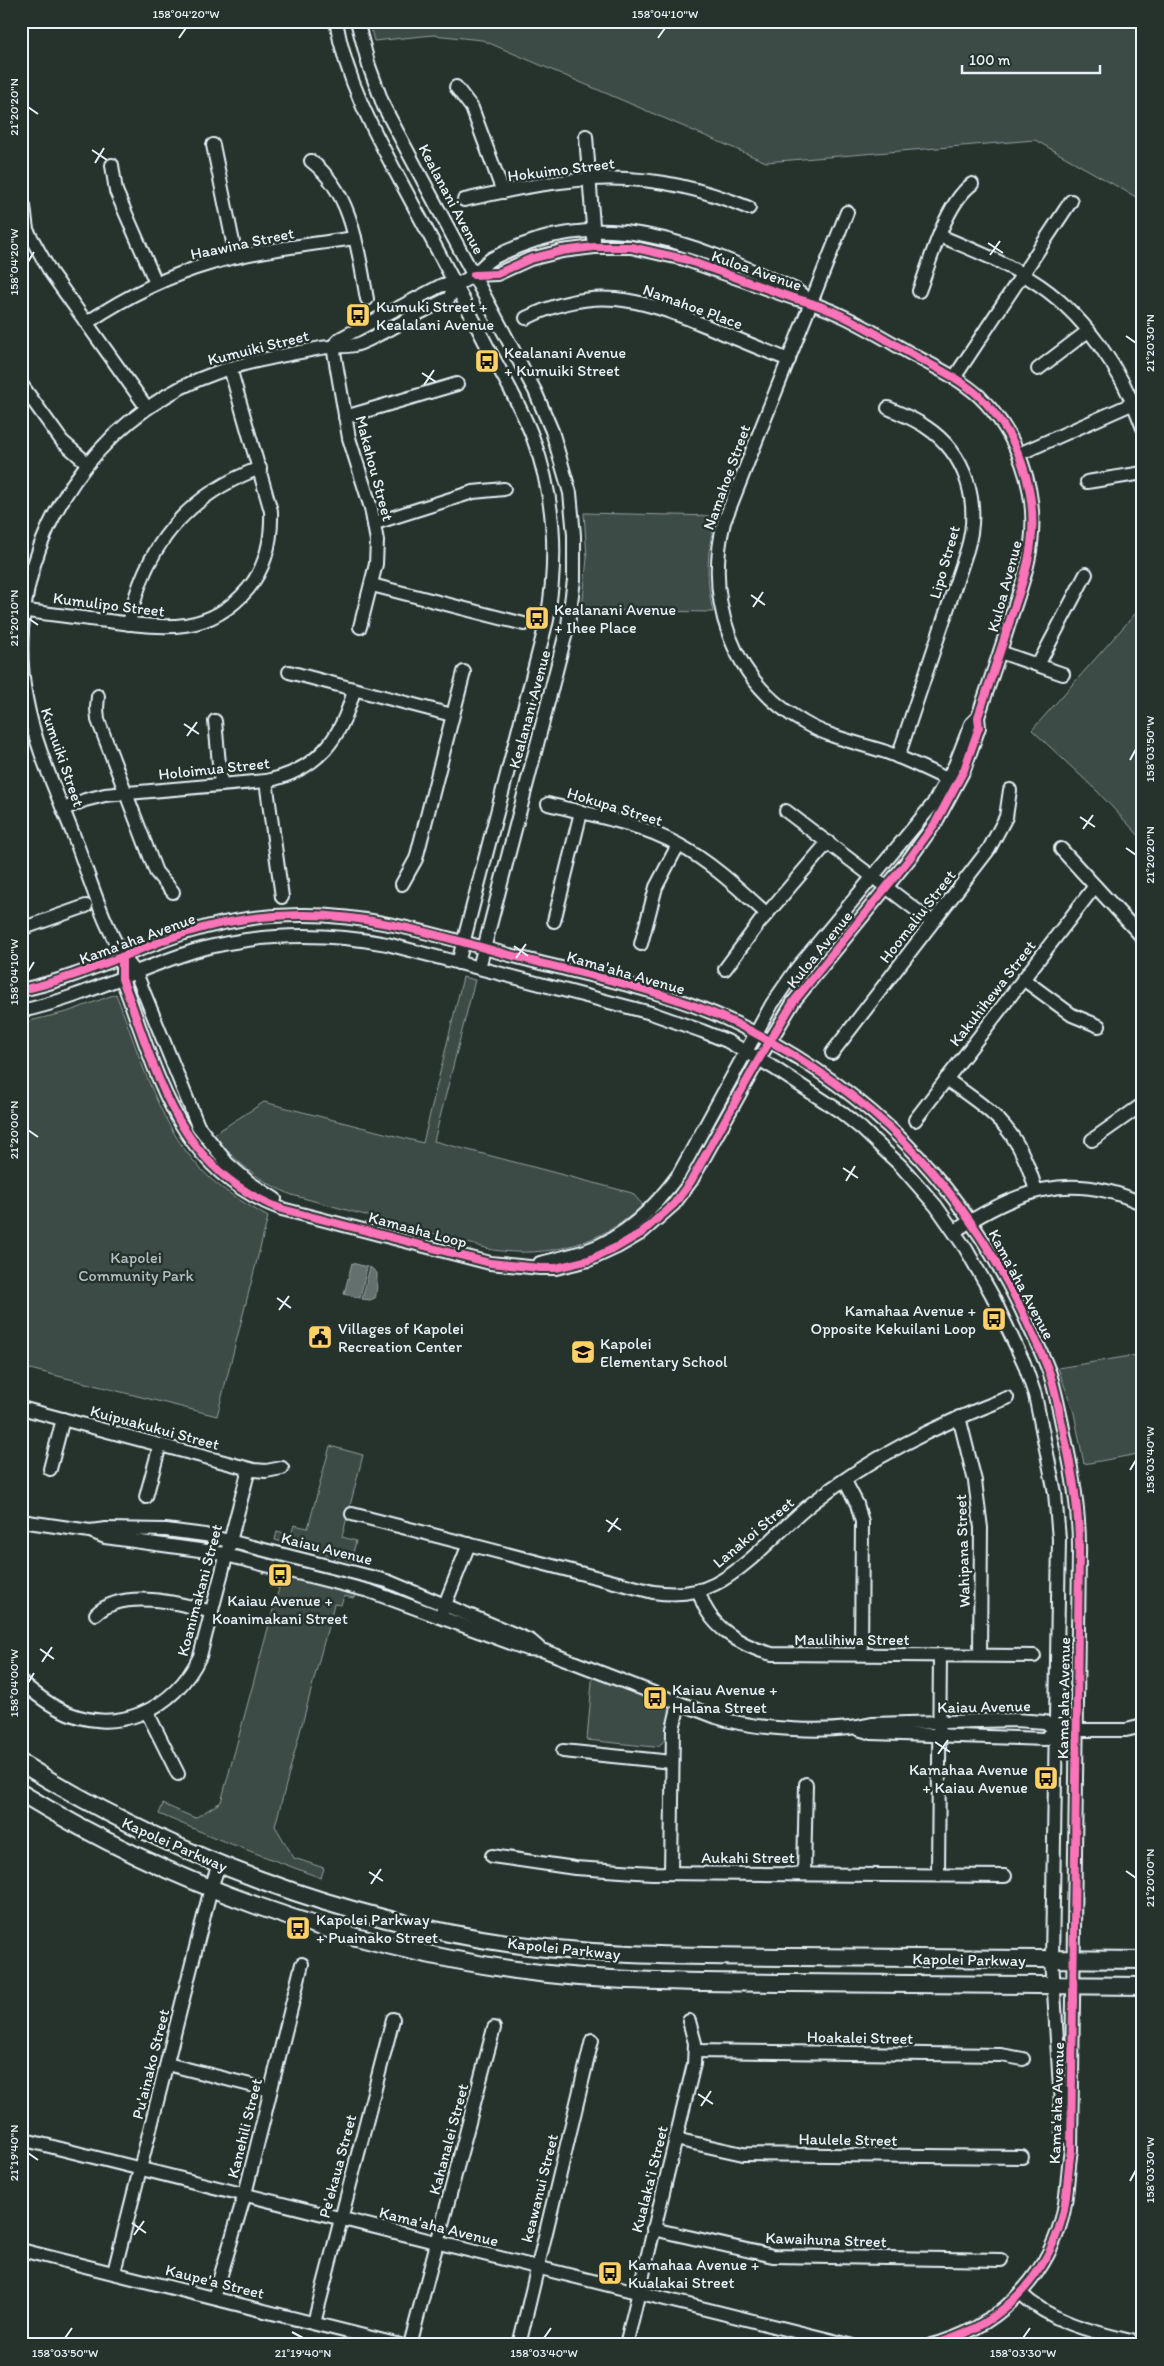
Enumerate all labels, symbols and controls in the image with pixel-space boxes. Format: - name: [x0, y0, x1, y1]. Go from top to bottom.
- text: 158°04'20"W: [152, 7, 220, 21]
- text: 158°04'10"W: [632, 7, 698, 21]
- scale bar: [962, 42, 1099, 74]
- text: 100 m: [969, 51, 1011, 69]
- text: 21°20'20"N: [7, 78, 21, 136]
- street label: Kealanani Avenue: [414, 141, 489, 258]
- street label: Hokuimo Street: [506, 154, 616, 185]
- street label: Haawina Street: [189, 223, 296, 264]
- text: 158°04'20"W: [7, 228, 21, 296]
- street label: Kuloa Avenue: [709, 246, 805, 295]
- street label: Namahoe Place: [640, 280, 746, 333]
- place label: Kumuki Street + Kealalani Avenue: [376, 297, 494, 334]
- bus stop icon: Kumuki Street + Kealalani Avenue: [345, 302, 371, 328]
- text: 21°20'30"N: [1143, 314, 1157, 372]
- street label: Kumuiki Street: [206, 326, 311, 369]
- place label: Kealanani Avenue + Kumuiki Street: [504, 343, 626, 380]
- bus stop icon: Kealanani Avenue + Kumuiki Street: [474, 348, 500, 374]
- street label: Makahou Street: [351, 413, 398, 523]
- street label: Namahoe Street: [699, 422, 754, 532]
- street label: Lipo Street: [925, 523, 964, 601]
- street label: Kuloa Avenue: [983, 538, 1026, 634]
- street label: Kumulipo Street: [52, 588, 166, 621]
- text: 21°20'10"N: [7, 590, 21, 646]
- place label: Kealanani Avenue + Ihee Place: [554, 600, 676, 637]
- bus stop icon: Kealanani Avenue + Ihee Place: [524, 605, 550, 631]
- street label: Kealanani Avenue: [504, 648, 554, 771]
- street label: Kumuiki Street: [37, 705, 88, 809]
- text: 158°03'50"W: [1143, 716, 1157, 782]
- street label: Holoimua Street: [157, 753, 271, 784]
- street label: Hokupa Street: [565, 783, 665, 830]
- text: 21°20'20"N: [1143, 826, 1157, 884]
- street label: Hoomaliu Street: [875, 866, 960, 967]
- street label: Kuloa Avenue: [782, 907, 857, 992]
- street label: Kama'aha Avenue: [77, 909, 198, 968]
- street label: Kakuhihewa Street: [945, 937, 1040, 1050]
- text: 158°04'10"W: [7, 939, 21, 1005]
- street label: Kama'aha Avenue: [565, 947, 687, 998]
- text: 21°20'00"N: [7, 1101, 21, 1159]
- street label: Kamaaha Loop: [367, 1207, 469, 1252]
- street label: Kama'aha Avenue: [985, 1226, 1059, 1343]
- park label: Kapolei Community Park: [78, 1248, 194, 1285]
- place label: Kamahaa Avenue + Opposite Kekuilani Loop: [811, 1301, 976, 1338]
- bus stop icon: Kamahaa Avenue + Opposite Kekuilani Loop: [981, 1306, 1007, 1332]
- place label: Villages of Kapolei Recreation Center: [338, 1319, 464, 1356]
- public building icon: Villages of Kapolei Recreation Center: [307, 1324, 333, 1350]
- place label: Kapolei Elementary School: [600, 1334, 728, 1371]
- school or university icon: Kapolei Elementary School: [570, 1339, 596, 1365]
- street label: Kuipuakukui Street: [88, 1401, 221, 1454]
- text: 158°03'40"W: [1143, 1426, 1157, 1494]
- street label: Lanakoi Street: [709, 1493, 798, 1572]
- street label: Wahipana Street: [951, 1494, 974, 1608]
- street label: Koanimakani Street: [173, 1522, 226, 1658]
- street label: Kaiau Avenue: [279, 1528, 375, 1569]
- bus stop icon: Kaiau Avenue + Koanimakani Street: [267, 1562, 293, 1588]
- place label: Kaiau Avenue + Koanimakani Street: [212, 1591, 348, 1628]
- street label: Maulihiwa Street: [794, 1630, 910, 1649]
- street label: Kama'aha Avenue: [1053, 1637, 1074, 1759]
- text: 158°04'00"W: [7, 1649, 21, 1717]
- place label: Kaiau Avenue + Halana Street: [672, 1680, 778, 1717]
- bus stop icon: Kaiau Avenue + Halana Street: [642, 1685, 668, 1711]
- street label: Kaiau Avenue: [937, 1696, 1031, 1717]
- place label: Kamahaa Avenue + Kaiau Avenue: [909, 1760, 1028, 1797]
- bus stop icon: Kamahaa Avenue + Kaiau Avenue: [1033, 1765, 1059, 1791]
- street label: Kapolei Parkway: [119, 1813, 231, 1876]
- street label: Aukahi Street: [701, 1848, 795, 1867]
- text: 21°20'00"N: [1143, 1849, 1157, 1907]
- place label: Kapolei Parkway + Puainako Street: [316, 1910, 438, 1947]
- bus stop icon: Kapolei Parkway + Puainako Street: [285, 1915, 311, 1941]
- street label: Kapolei Parkway: [507, 1933, 622, 1964]
- street label: Kapolei Parkway: [912, 1949, 1026, 1970]
- street label: Pu'ainako Street: [128, 2007, 173, 2121]
- street label: Hoakalei Street: [807, 2027, 913, 2048]
- street label: Kama'aha Avenue: [1045, 2042, 1068, 2164]
- street label: Kanehili Street: [223, 2076, 266, 2180]
- street label: Kahanalei Street: [425, 2082, 472, 2197]
- street label: Pe'ekaua Street: [315, 2112, 360, 2220]
- street label: Kualaka'i Street: [627, 2124, 672, 2235]
- text: 21°19'40"N: [7, 2125, 21, 2181]
- street label: Haulele Street: [798, 2129, 898, 2150]
- street label: keawanui Street: [517, 2132, 562, 2244]
- text: 158°03'30"W: [1143, 2137, 1157, 2203]
- street label: Kama'aha Avenue: [377, 2202, 500, 2250]
- street label: Kawaihuna Street: [765, 2228, 887, 2251]
- place label: Kamahaa Avenue + Kualakai Street: [628, 2255, 759, 2292]
- street label: Kaupe'a Street: [164, 2260, 266, 2303]
- bus stop icon: Kamahaa Avenue + Kualakai Street: [597, 2260, 623, 2286]
- text: 158°03'50"W: [32, 2346, 98, 2360]
- text: 21°19'40"N: [275, 2346, 331, 2360]
- text: 158°03'40"W: [510, 2346, 578, 2360]
- text: 158°03'30"W: [990, 2346, 1056, 2360]

